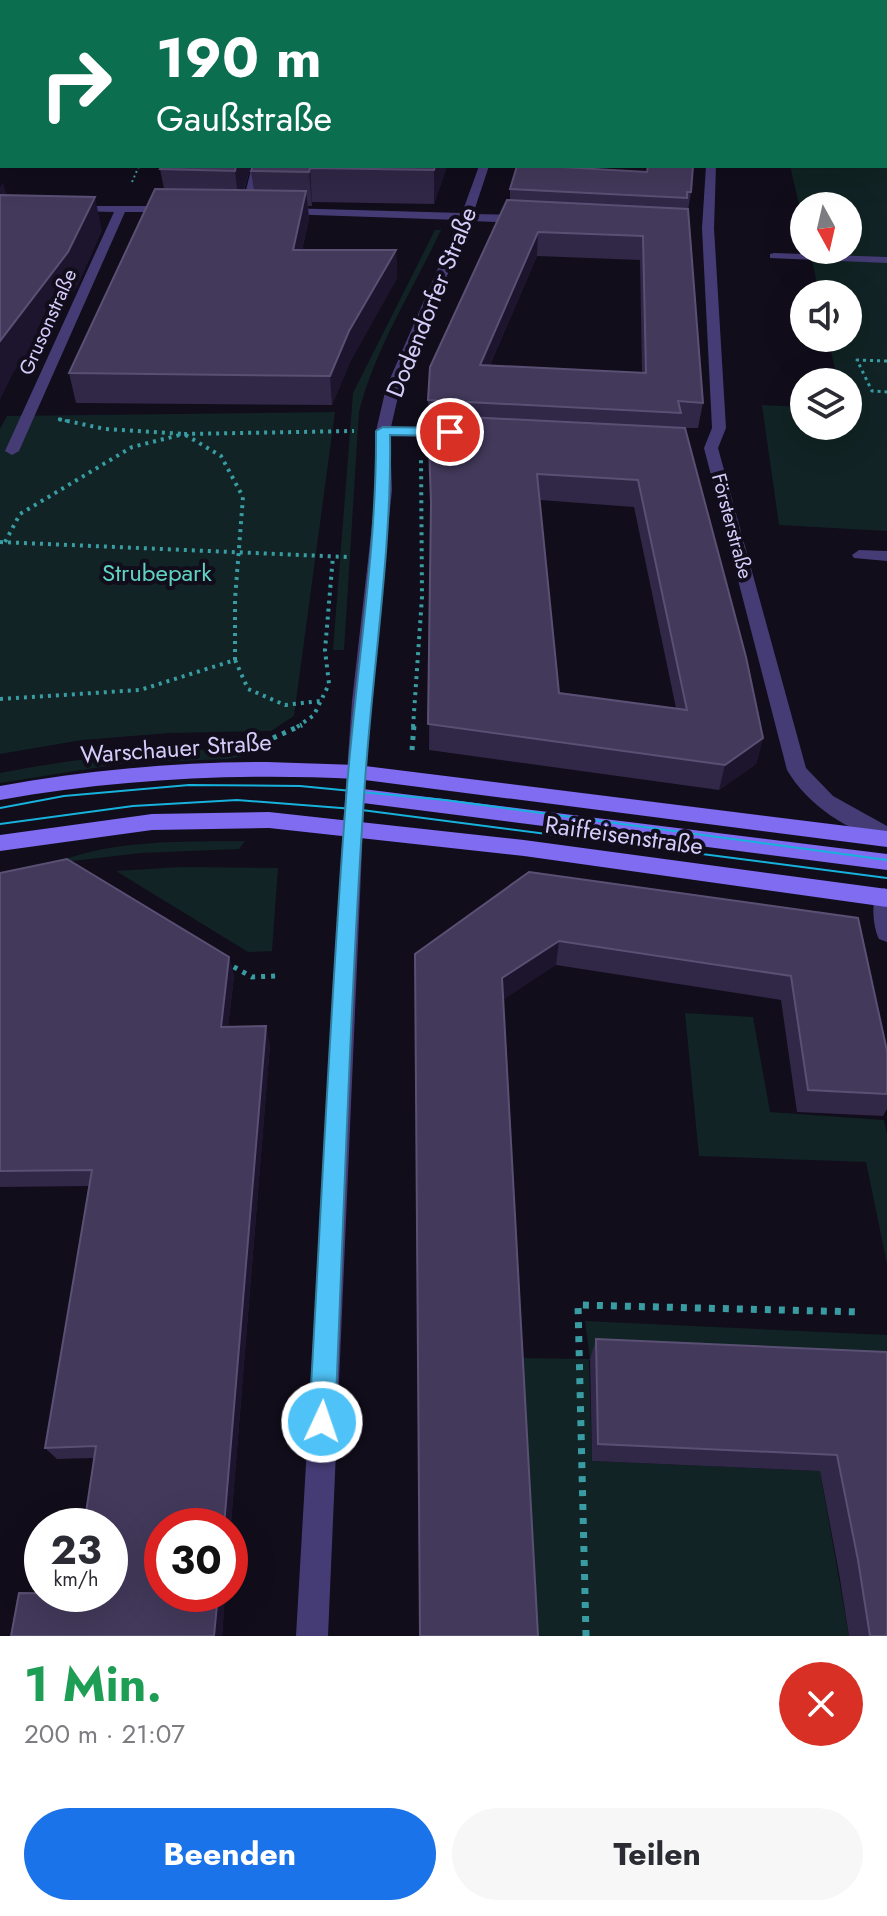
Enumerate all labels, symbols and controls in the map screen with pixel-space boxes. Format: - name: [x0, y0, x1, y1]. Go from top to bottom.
- text: 190 m: [156, 17, 322, 98]
- icon: right: [24, 32, 128, 136]
- text: Gaußstraße: [156, 92, 332, 144]
- north arrow: [790, 192, 862, 264]
- map controls: [790, 192, 862, 440]
- street label: Dodendorfer Straße: [377, 202, 485, 402]
- street label: Grusonstraße: [12, 264, 84, 380]
- button: sound: [790, 280, 862, 352]
- button: layers: [790, 368, 862, 440]
- pin: [416, 398, 484, 466]
- icon: arrive: [428, 410, 472, 454]
- street label: Försterstraße: [704, 470, 760, 582]
- park label: Strubepark: [102, 555, 212, 590]
- street label: Warschauer Straße: [79, 724, 273, 772]
- street label: Raiffeisenstraße: [543, 807, 705, 863]
- position arrow: [280, 1380, 364, 1464]
- speed limit sign: 30: [144, 1508, 248, 1612]
- text: 23: [50, 1521, 102, 1579]
- text: km/h: [53, 1565, 99, 1594]
- text: 1 Min.: [24, 1650, 162, 1719]
- button: close: [779, 1662, 863, 1746]
- text: 200 m · 21:07: [24, 1715, 185, 1753]
- button: Beenden: [24, 1808, 436, 1900]
- button: Teilen: [452, 1808, 863, 1900]

